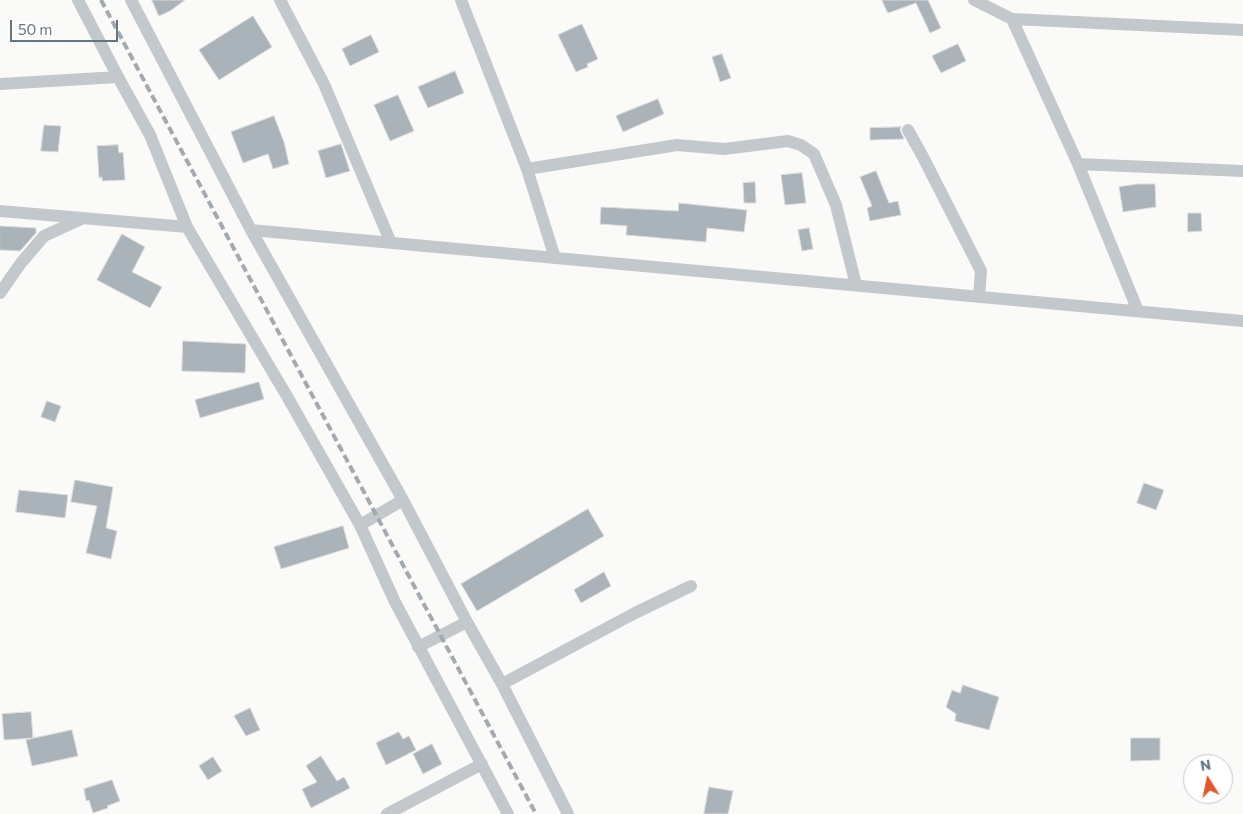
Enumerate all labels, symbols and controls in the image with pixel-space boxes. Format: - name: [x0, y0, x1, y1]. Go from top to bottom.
- scale bar: [12, 10, 120, 42]
- text: 50 m: [18, 20, 52, 38]
- north arrow: [1183, 754, 1233, 804]
- text: N: [1199, 755, 1212, 774]

